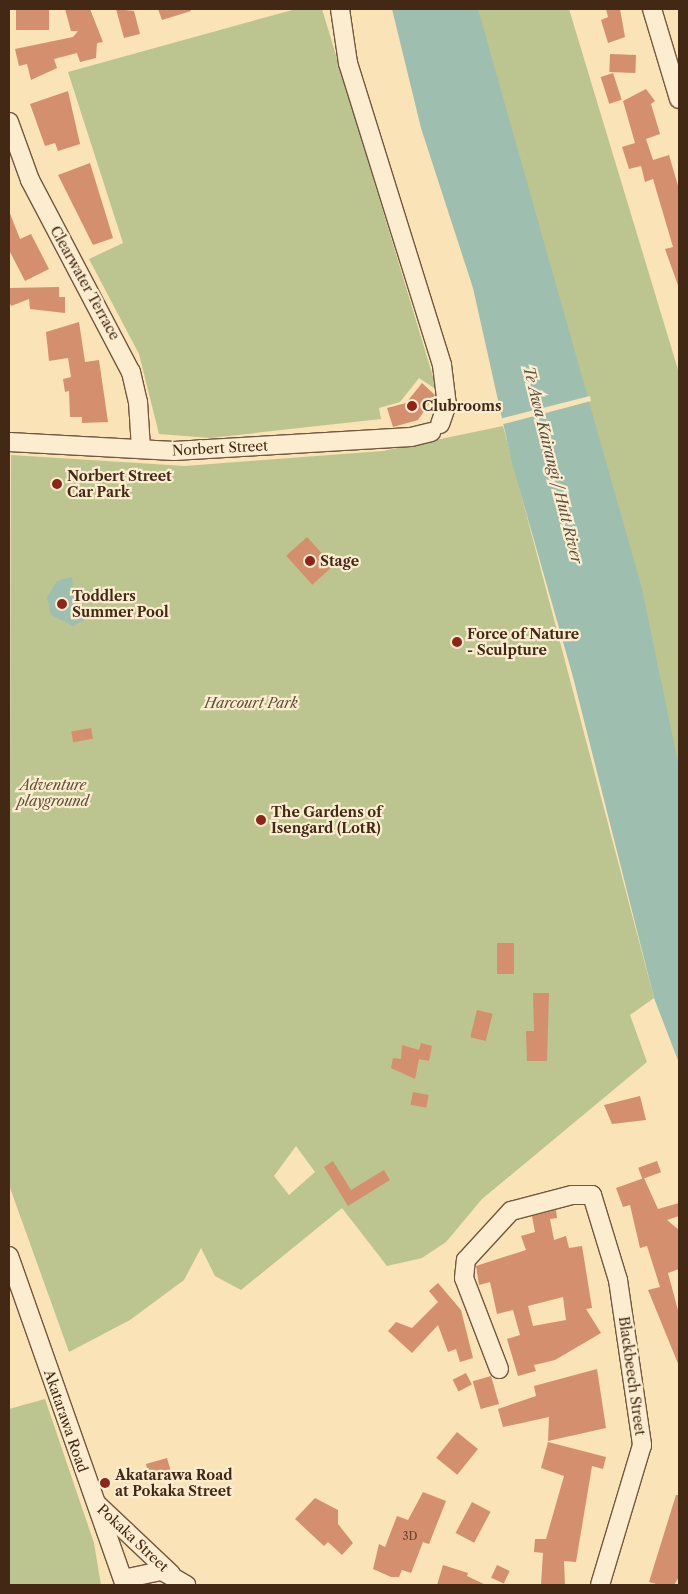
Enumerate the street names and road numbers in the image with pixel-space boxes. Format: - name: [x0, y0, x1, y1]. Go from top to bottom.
- street label: Clearwater Terrace: [47, 223, 123, 343]
- street label: Norbert Street: [172, 437, 268, 459]
- street label: Blackbeech Street: [615, 1315, 649, 1437]
- street label: Akatarawa Road: [41, 1367, 91, 1475]
- street label: Pokaka Street: [94, 1501, 172, 1575]

